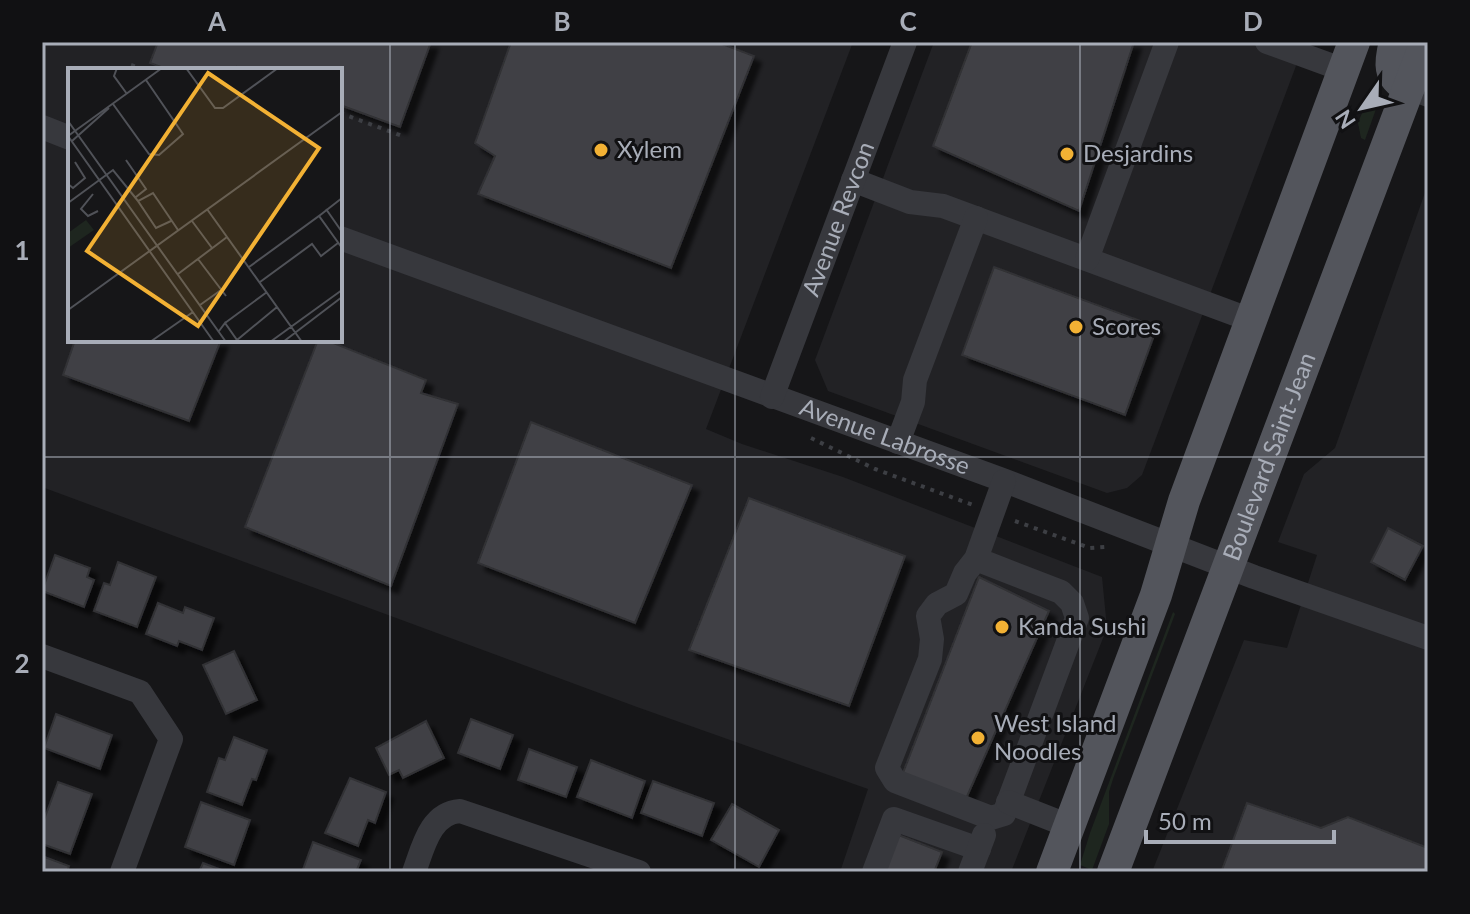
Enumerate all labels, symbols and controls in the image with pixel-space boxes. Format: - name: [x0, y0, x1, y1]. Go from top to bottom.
- text: A: [207, 5, 227, 37]
- text: B: [553, 5, 571, 37]
- text: C: [899, 5, 917, 37]
- text: D: [1243, 5, 1263, 37]
- inset map: [68, 68, 342, 342]
- north arrow: [1322, 68, 1402, 148]
- text: N: [1329, 105, 1361, 134]
- place label: Xylem: [617, 134, 682, 163]
- street label: Avenue Revcon: [795, 137, 879, 300]
- place label: Desjardins: [1083, 138, 1193, 167]
- marker: Xylem: [592, 141, 610, 159]
- marker: Desjardins: [1058, 145, 1076, 163]
- text: 1: [14, 234, 30, 266]
- place label: Scores: [1092, 311, 1161, 340]
- marker: Scores: [1067, 318, 1085, 336]
- street label: Boulevard Saint-Jean: [1216, 348, 1321, 564]
- street label: Avenue Labrosse: [796, 391, 974, 480]
- place label: Kanda Sushi: [1018, 611, 1146, 640]
- marker: Kanda Sushi: [993, 618, 1011, 636]
- text: 2: [14, 647, 30, 679]
- place label: West Island Noodles: [994, 708, 1117, 765]
- marker: West Island Noodles: [969, 729, 987, 747]
- scale bar: [1146, 794, 1334, 844]
- text: 50 m: [1158, 806, 1212, 835]

